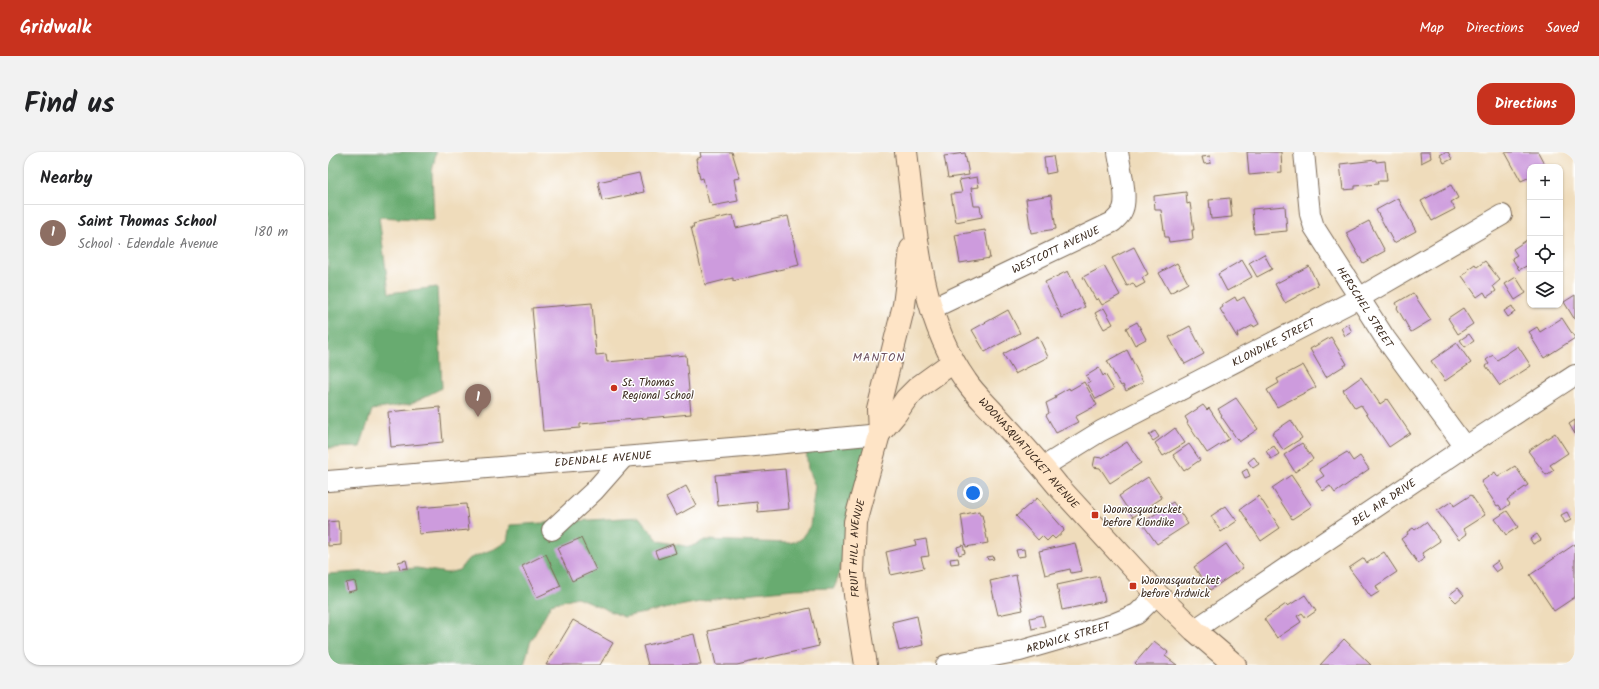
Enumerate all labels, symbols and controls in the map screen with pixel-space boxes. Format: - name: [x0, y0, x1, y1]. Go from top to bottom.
- text: Gridwalk: [20, 13, 91, 43]
- text: Map: [1419, 17, 1444, 39]
- text: Directions: [1466, 17, 1524, 39]
- text: Saved: [1546, 17, 1579, 39]
- text: Find us: [24, 82, 115, 127]
- button: Directions: [1477, 83, 1575, 125]
- map controls: [1527, 164, 1563, 308]
- button: +: [1527, 164, 1563, 200]
- text: Nearby: [40, 165, 92, 192]
- button: −: [1527, 200, 1563, 236]
- text: Saint Thomas School: [78, 210, 217, 234]
- street label: WESTCOTT AVENUE: [1009, 221, 1104, 279]
- text: 1: [51, 222, 55, 243]
- text: 180 m: [254, 222, 288, 243]
- text: School · Edendale Avenue: [78, 234, 218, 255]
- button: locate: [1527, 236, 1563, 272]
- street label: HERSCHEL STREET: [1332, 263, 1398, 353]
- button: layers: [1527, 272, 1563, 308]
- street label: KLONDIKE STREET: [1229, 314, 1319, 372]
- district label: MANTON: [853, 348, 905, 367]
- place label: St. Thomas Regional School: [622, 374, 694, 405]
- marker: St. Thomas Regional School: [609, 383, 619, 393]
- pin: 1: [465, 384, 491, 417]
- street label: WOONASQUATUCKET AVENUE: [974, 394, 1083, 514]
- street label: EDENDALE AVENUE: [554, 447, 653, 472]
- street label: BEL AIR DRIVE: [1349, 474, 1421, 531]
- your location: [963, 483, 983, 503]
- street label: FRUIT HILL AVENUE: [845, 497, 871, 598]
- place label: Woonasquatucket before Klondike: [1103, 501, 1182, 532]
- marker: Woonasquatucket before Klondike: [1090, 510, 1100, 520]
- place label: Woonasquatucket before Ardwick: [1141, 572, 1220, 603]
- marker: Woonasquatucket before Ardwick: [1128, 581, 1138, 591]
- street label: ARDWICK STREET: [1024, 617, 1113, 659]

